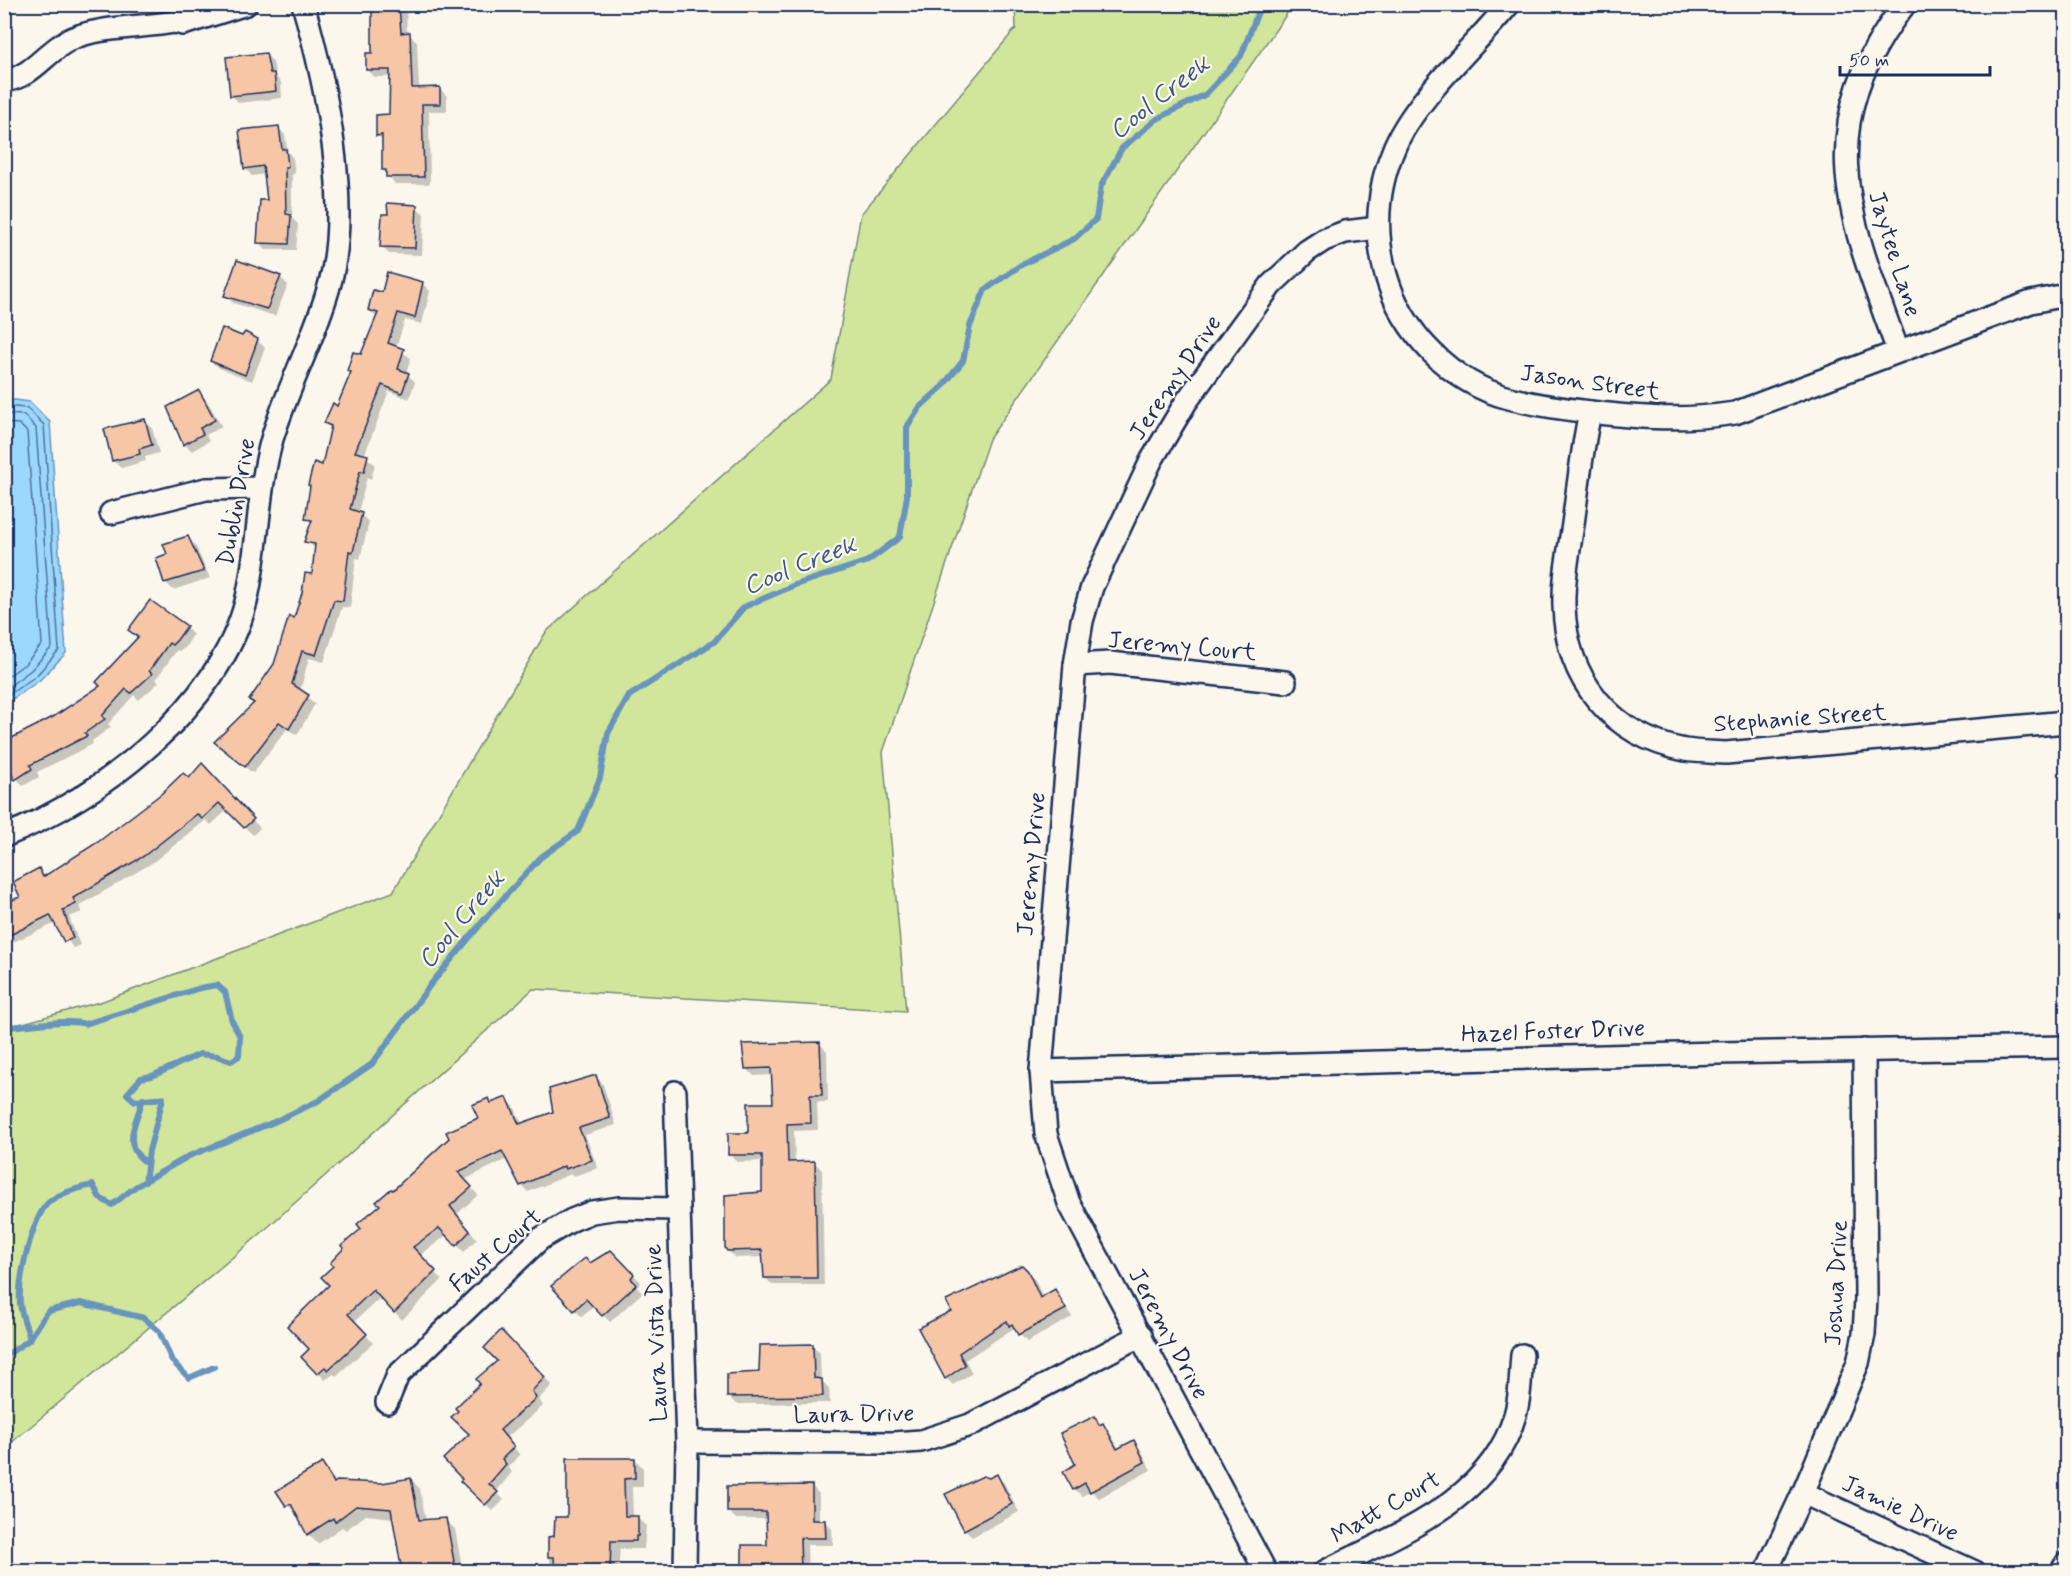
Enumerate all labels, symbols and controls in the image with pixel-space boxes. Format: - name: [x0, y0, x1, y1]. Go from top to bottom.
- scale bar: [1840, 39, 1990, 77]
- water label: Cool Creek: [1103, 47, 1218, 148]
- text: 50 m: [1849, 49, 1889, 73]
- street label: Jaytee Lane: [1860, 187, 1928, 321]
- street label: Jeremy Drive: [1123, 309, 1229, 447]
- street label: Jason Street: [1518, 358, 1662, 408]
- street label: Dublin Drive: [211, 436, 263, 568]
- water label: Cool Creek: [738, 527, 863, 604]
- street label: Jeremy Court: [1106, 625, 1258, 669]
- street label: Stephanie Street: [1713, 697, 1887, 741]
- street label: Jeremy Drive: [1010, 791, 1054, 937]
- water label: Cool Creek: [411, 862, 514, 976]
- street label: Hazel Foster Drive: [1460, 1013, 1646, 1051]
- street label: Faust Court: [443, 1202, 549, 1300]
- street label: Joshua Drive: [1818, 1219, 1856, 1347]
- street label: Laura Vista Drive: [638, 1243, 676, 1423]
- street label: Jeremy Drive: [1120, 1263, 1216, 1405]
- street label: Laura Drive: [793, 1398, 915, 1432]
- street label: Matt Court: [1326, 1464, 1446, 1552]
- street label: Jamie Drive: [1837, 1468, 1963, 1550]

